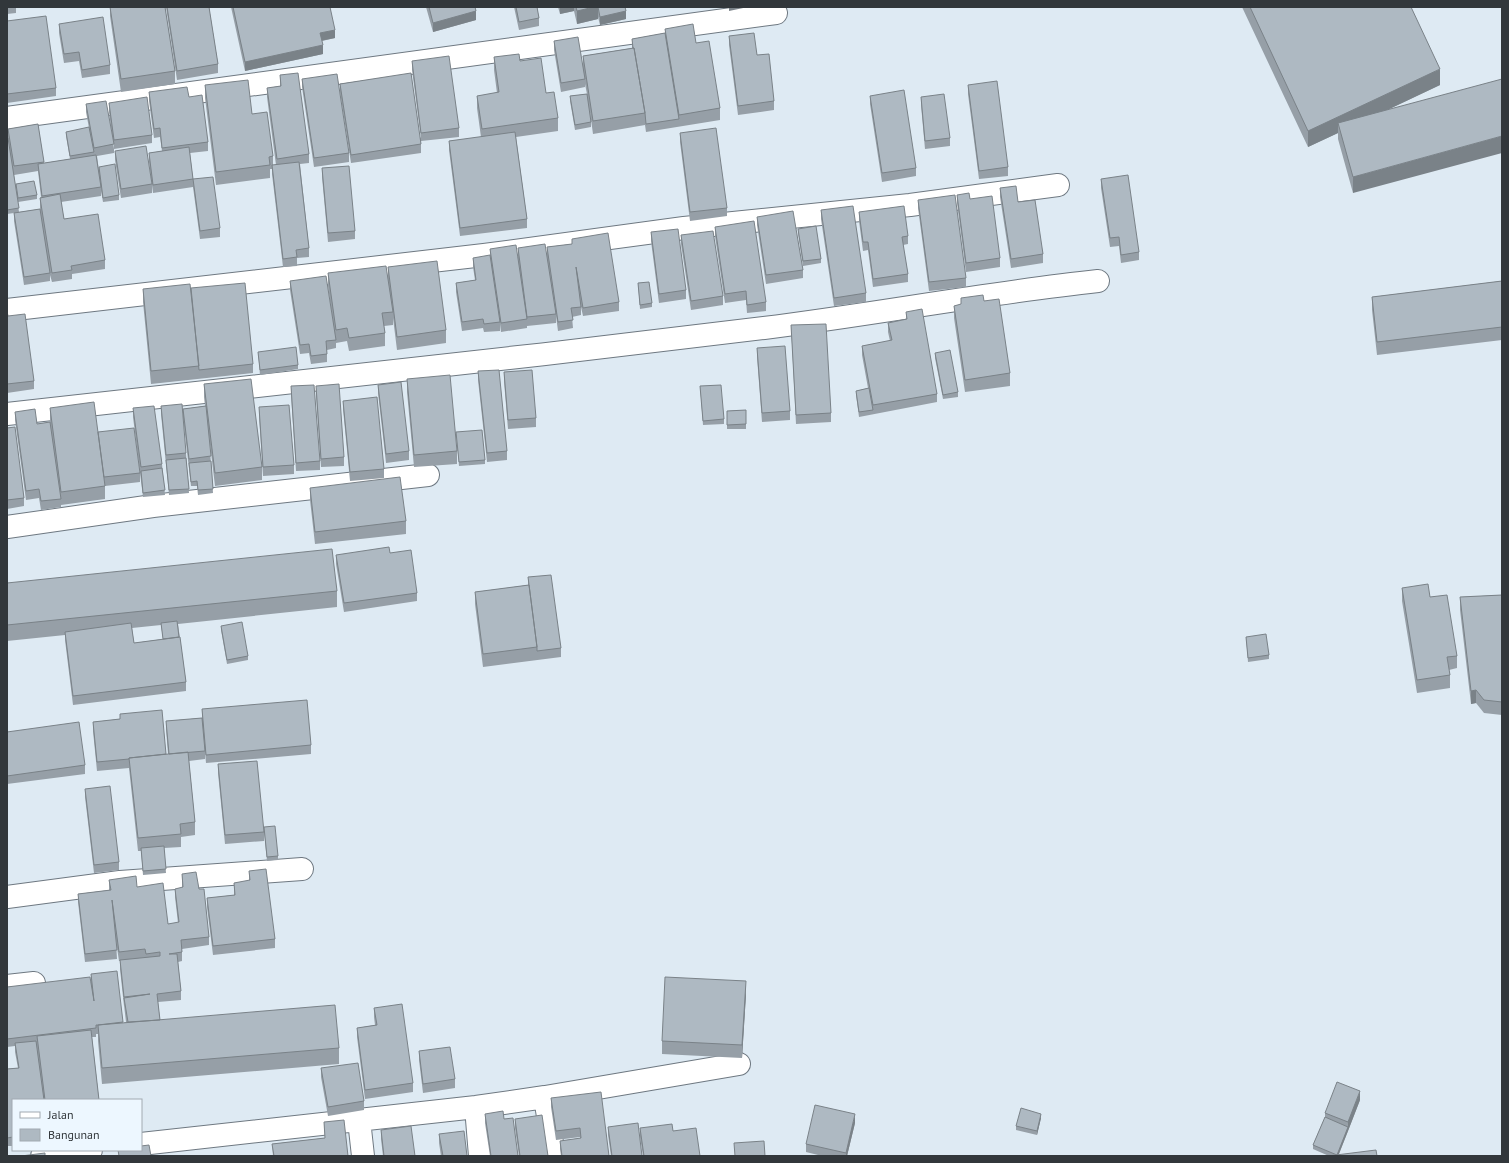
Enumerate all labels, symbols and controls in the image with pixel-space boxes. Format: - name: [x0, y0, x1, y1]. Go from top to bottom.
- legend: [12, 1099, 142, 1151]
- text: Jalan: [47, 1107, 73, 1122]
- text: Bangunan: [48, 1127, 100, 1142]

